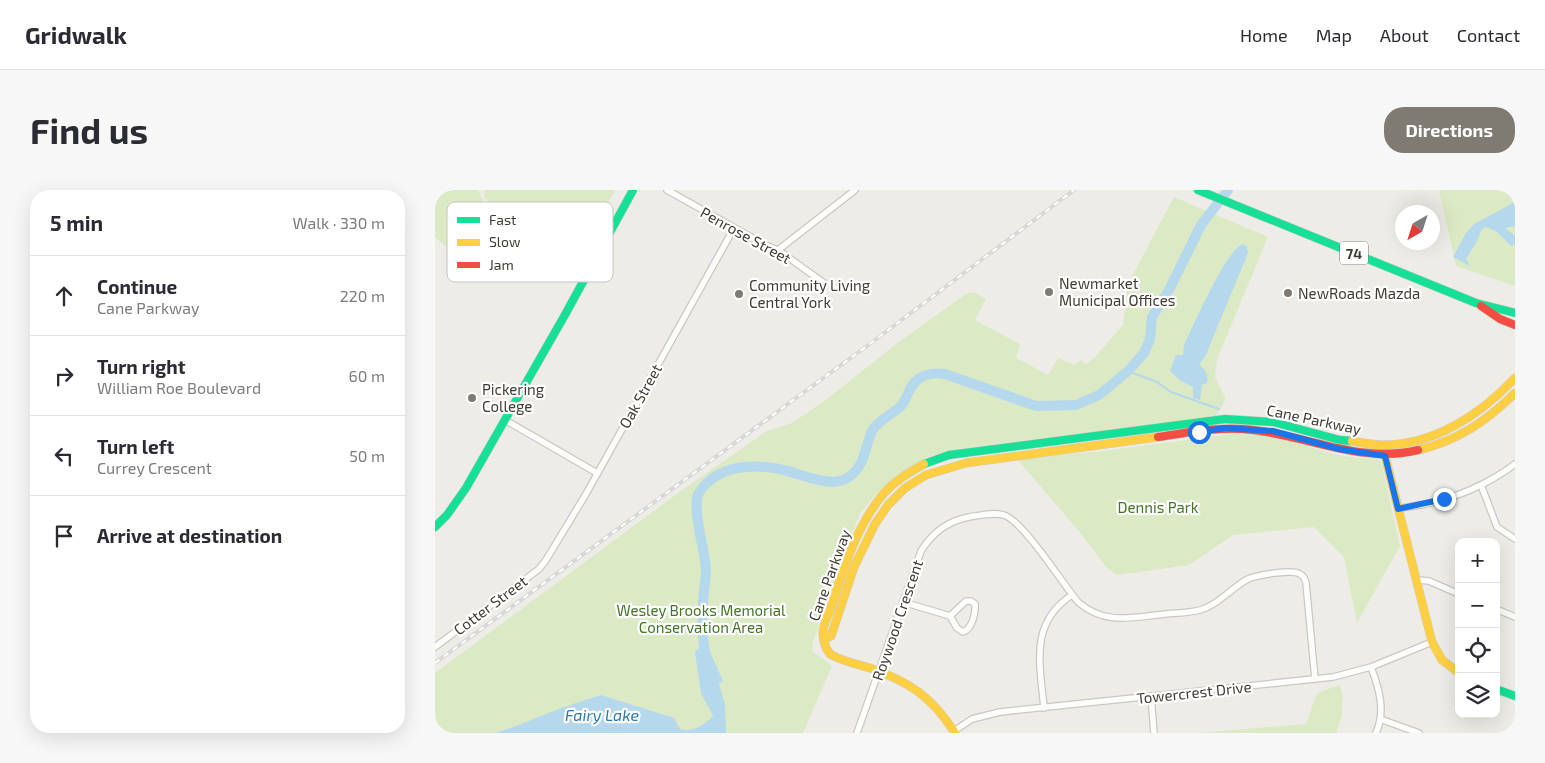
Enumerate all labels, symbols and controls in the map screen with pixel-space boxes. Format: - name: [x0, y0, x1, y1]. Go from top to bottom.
- text: Gridwalk: [25, 20, 127, 49]
- text: Home: [1240, 24, 1288, 46]
- text: Map: [1316, 24, 1352, 46]
- text: About: [1380, 24, 1429, 46]
- text: Contact: [1457, 24, 1520, 46]
- button: Directions: [1384, 107, 1515, 153]
- text: Find us: [30, 109, 148, 151]
- legend: [447, 202, 613, 282]
- street label: Penrose Street: [698, 203, 795, 267]
- north arrow: [1395, 205, 1440, 250]
- text: 5 min: [50, 210, 103, 235]
- text: Fast: [489, 211, 516, 228]
- text: Walk · 330 m: [293, 213, 385, 232]
- text: Slow: [489, 233, 521, 250]
- road number: 74: [1340, 242, 1368, 264]
- text: Jam: [489, 256, 514, 273]
- place label: Newmarket Municipal Offices: [1059, 274, 1175, 309]
- text: Continue: [97, 275, 177, 298]
- place label: Community Living Central York: [749, 276, 871, 311]
- icon: ahead: [50, 282, 78, 310]
- place label: NewRoads Mazda: [1298, 284, 1420, 302]
- text: 220 m: [340, 286, 385, 305]
- marker: Newmarket Municipal Offices: [1043, 286, 1055, 298]
- marker: NewRoads Mazda: [1282, 287, 1294, 299]
- marker: Community Living Central York: [733, 288, 745, 300]
- text: Cane Parkway: [97, 298, 199, 317]
- text: Turn right: [97, 355, 185, 378]
- street label: Oak Street: [615, 360, 665, 431]
- icon: right: [50, 362, 78, 390]
- text: 60 m: [349, 366, 385, 385]
- text: William Roe Boulevard: [97, 378, 261, 397]
- place label: Pickering College: [482, 380, 545, 415]
- marker: Pickering College: [466, 392, 478, 404]
- street label: Cane Parkway: [1265, 400, 1363, 438]
- route start: [1188, 421, 1211, 444]
- text: Turn left: [97, 435, 174, 458]
- icon: left: [50, 442, 78, 470]
- text: 50 m: [349, 446, 385, 465]
- text: Currey Crescent: [97, 458, 212, 477]
- route end: [1433, 488, 1456, 511]
- park label: Dennis Park: [1118, 498, 1199, 516]
- icon: arrive: [50, 522, 78, 550]
- text: Arrive at destination: [97, 524, 282, 547]
- street label: Cane Parkway: [804, 527, 854, 623]
- map controls: [1455, 538, 1500, 718]
- button: +: [1455, 538, 1500, 583]
- street label: Roywood Crescent: [868, 557, 926, 683]
- street label: Cotter Street: [450, 571, 530, 638]
- button: −: [1455, 583, 1500, 628]
- park label: Wesley Brooks Memorial Conservation Area: [616, 601, 786, 636]
- button: locate: [1455, 628, 1500, 673]
- button: layers: [1455, 673, 1500, 718]
- street label: Towercrest Drive: [1136, 677, 1252, 707]
- water label: Fairy Lake: [565, 705, 639, 725]

